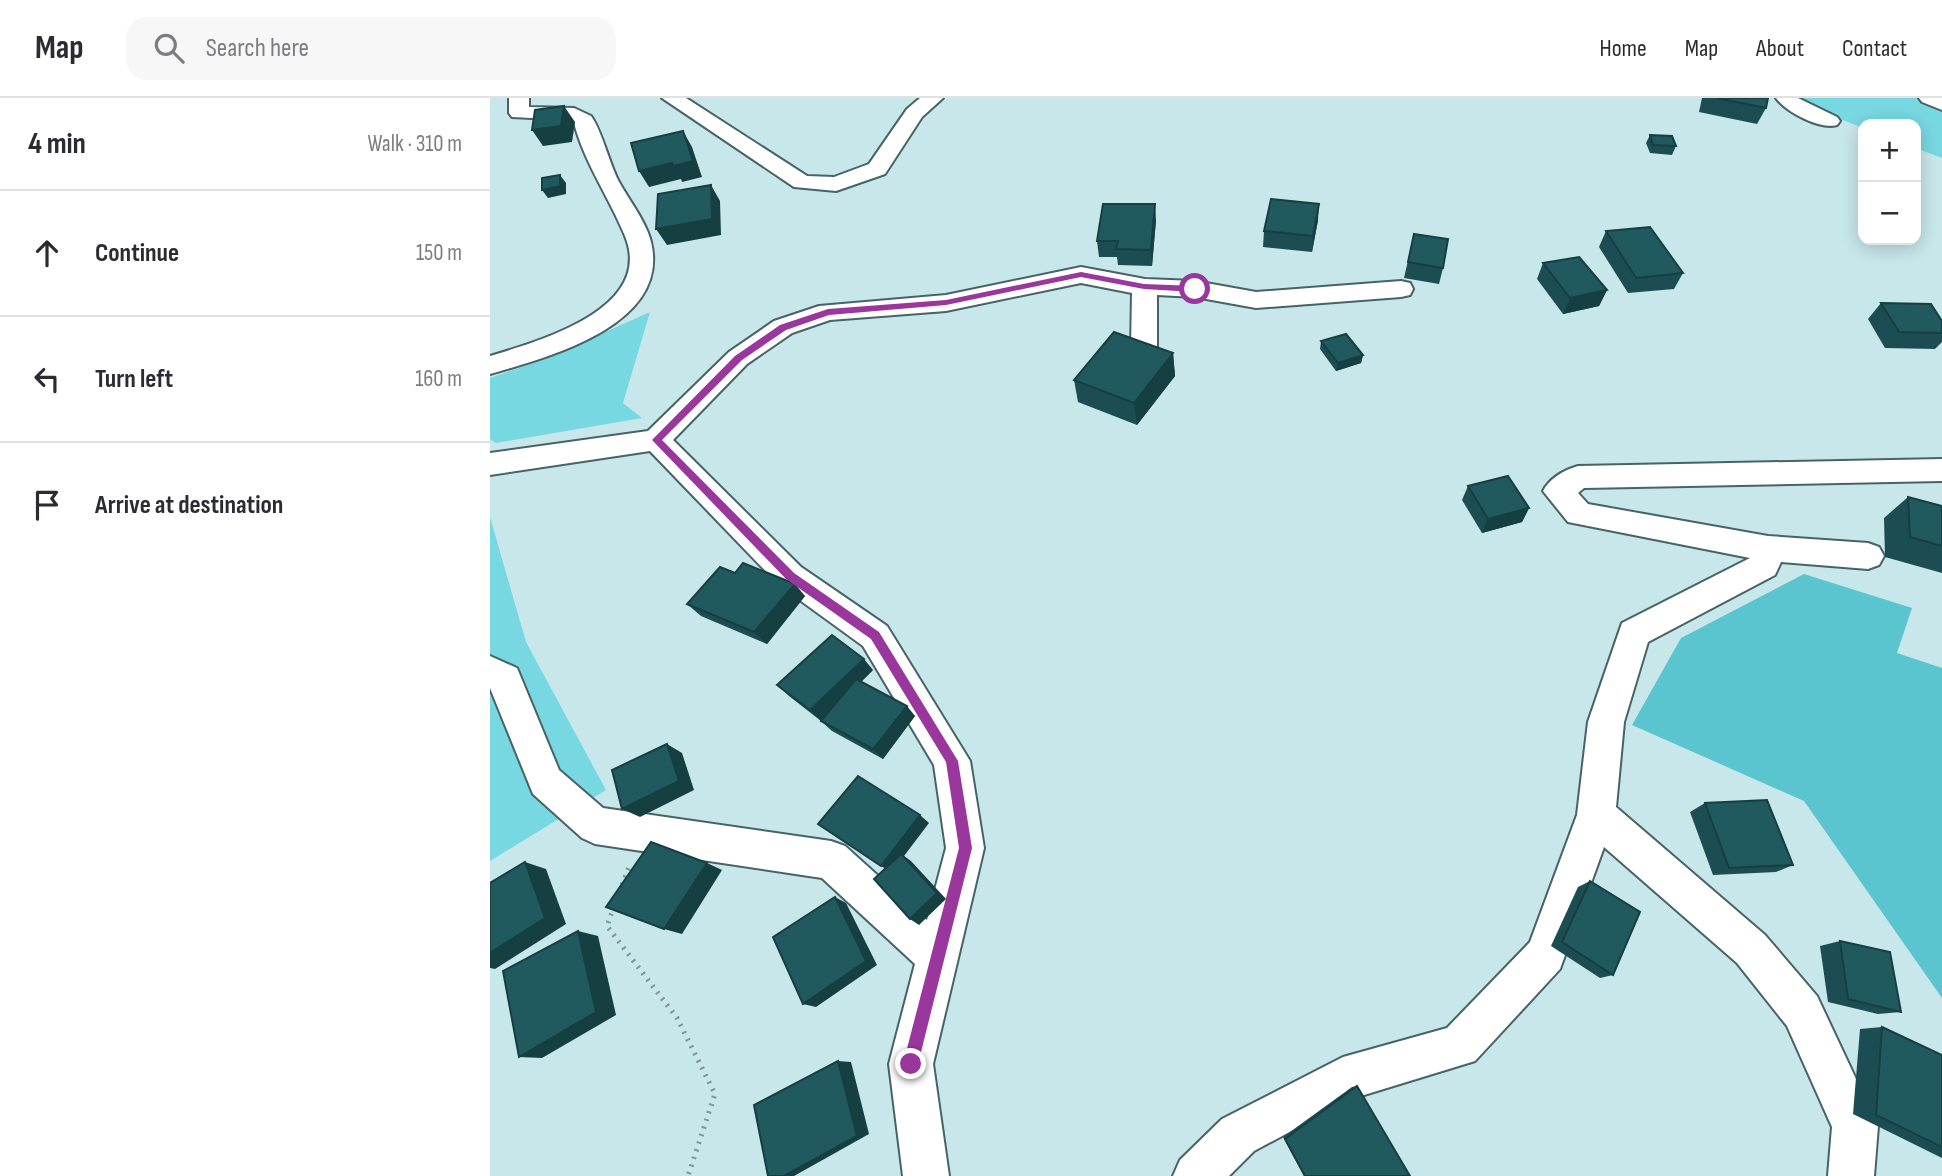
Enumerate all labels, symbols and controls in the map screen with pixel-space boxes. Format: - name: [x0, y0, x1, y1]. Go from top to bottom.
- search box: [126, 17, 616, 80]
- text: Map: [35, 28, 84, 68]
- icon: search: [150, 29, 188, 67]
- text: Search here: [206, 33, 309, 64]
- text: Home: [1599, 34, 1647, 63]
- text: Map: [1685, 34, 1718, 63]
- text: About: [1756, 34, 1804, 63]
- text: Contact: [1842, 34, 1907, 63]
- map controls: [1858, 119, 1921, 245]
- button: +: [1858, 119, 1921, 182]
- text: 4 min: [28, 126, 86, 162]
- text: Walk · 310 m: [367, 130, 462, 158]
- button: −: [1858, 182, 1921, 245]
- icon: ahead: [28, 234, 66, 272]
- text: Continue: [95, 238, 179, 269]
- text: 150 m: [416, 239, 462, 267]
- route start: [1179, 273, 1210, 304]
- icon: left: [28, 360, 66, 398]
- text: Turn left: [95, 364, 173, 395]
- text: 160 m: [415, 365, 462, 393]
- icon: arrive: [28, 486, 66, 524]
- text: Arrive at destination: [95, 490, 283, 521]
- route end: [895, 1048, 926, 1079]

